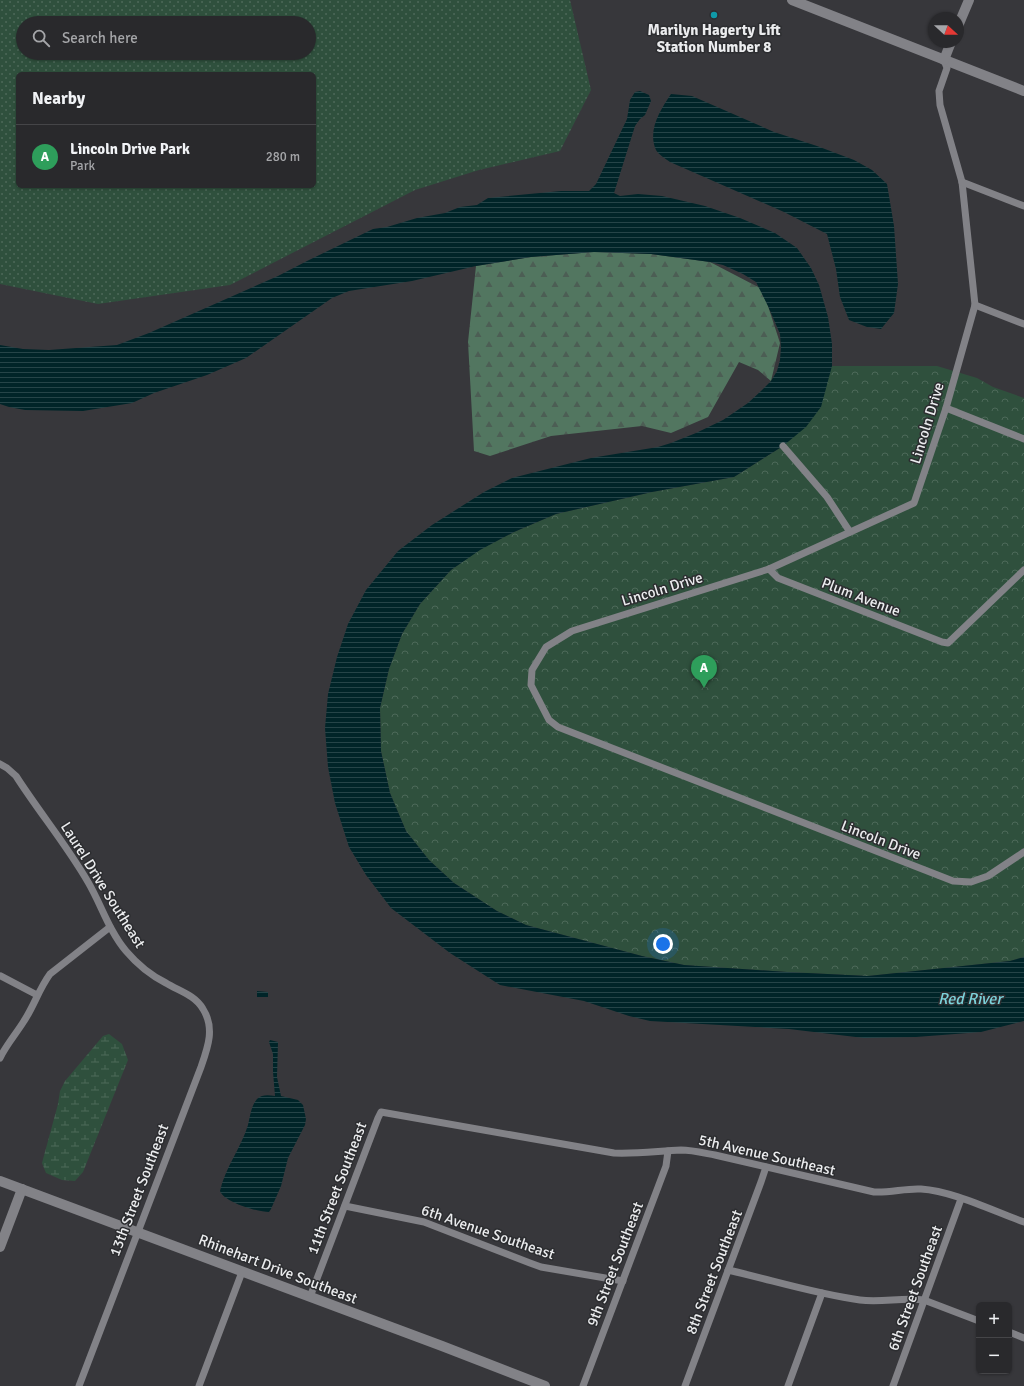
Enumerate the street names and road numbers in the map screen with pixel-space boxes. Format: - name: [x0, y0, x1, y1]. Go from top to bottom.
- street label: Lincoln Drive: [906, 380, 948, 466]
- street label: Lincoln Drive: [619, 568, 705, 610]
- street label: Plum Avenue: [819, 574, 903, 620]
- street label: Lincoln Drive: [839, 817, 923, 863]
- street label: Laurel Drive Southeast: [57, 819, 149, 951]
- street label: 11th Street Southeast: [304, 1119, 370, 1257]
- street label: 13th Street Southeast: [106, 1121, 172, 1259]
- street label: 5th Avenue Southeast: [697, 1131, 837, 1179]
- street label: 9th Street Southeast: [583, 1199, 647, 1329]
- street label: 6th Avenue Southeast: [419, 1201, 557, 1263]
- street label: 8th Street Southeast: [682, 1207, 746, 1337]
- street label: 6th Street Southeast: [884, 1223, 946, 1353]
- street label: Rhinehart Drive Southeast: [196, 1230, 360, 1308]

